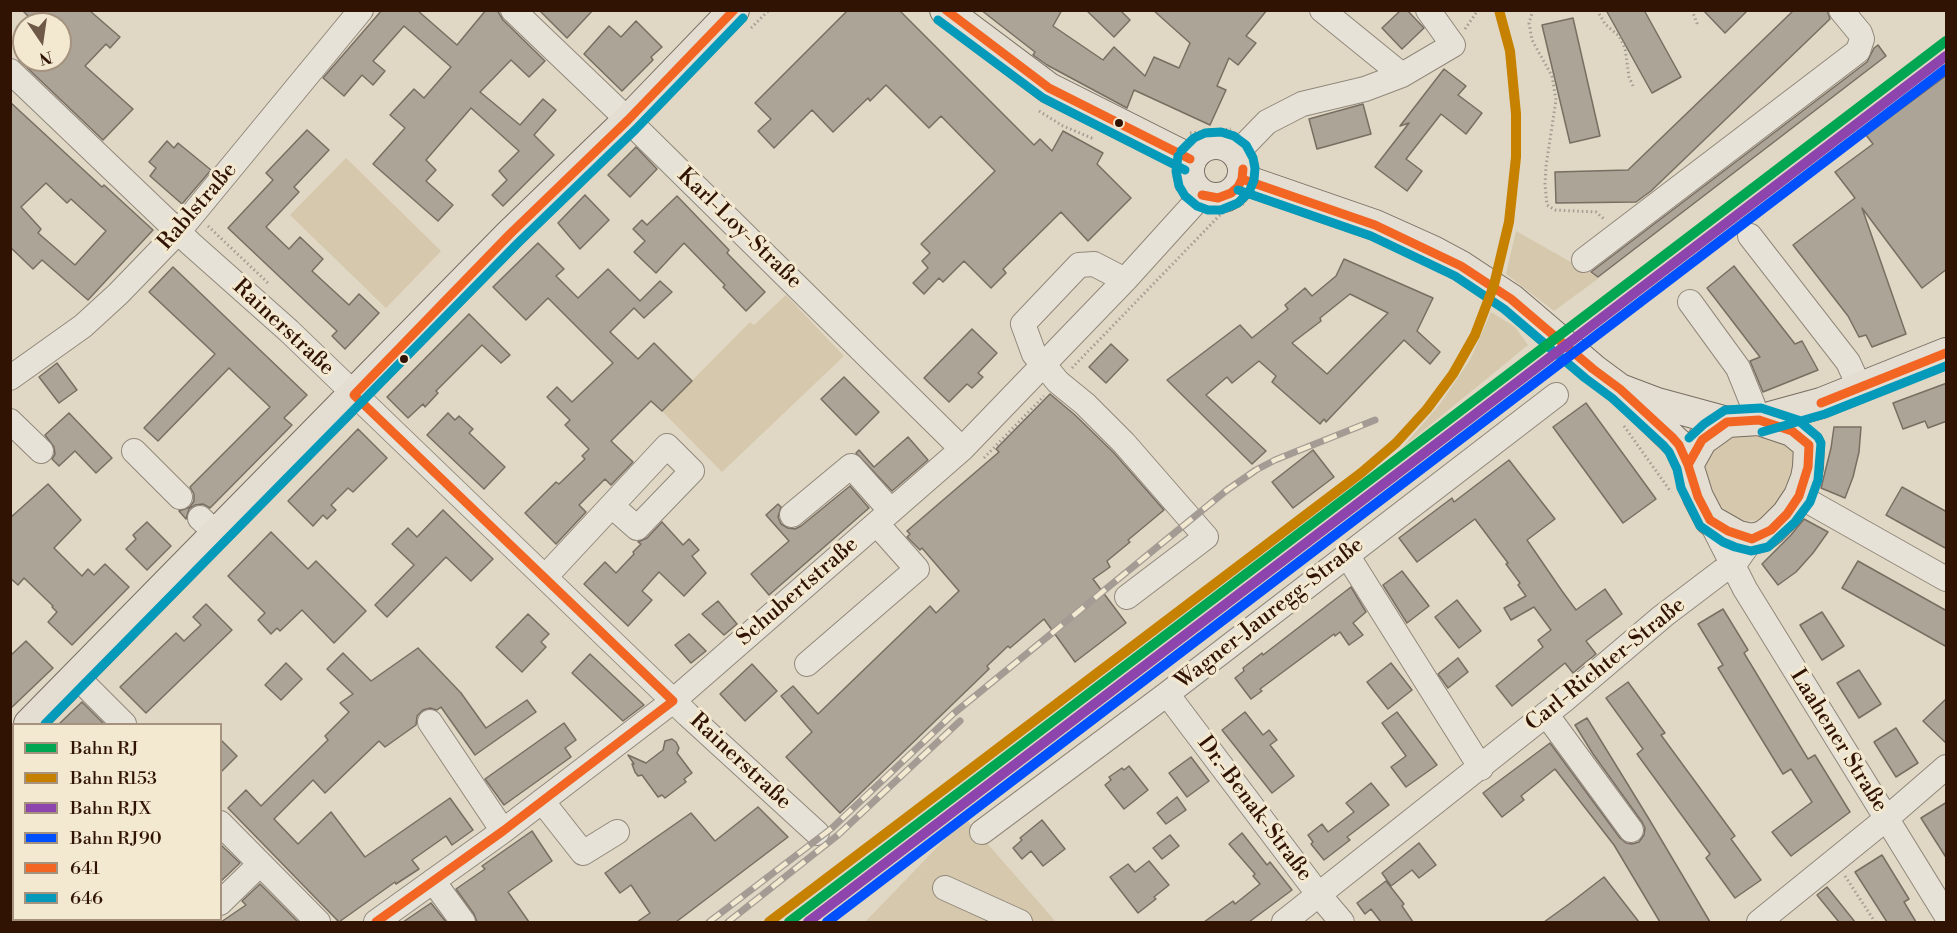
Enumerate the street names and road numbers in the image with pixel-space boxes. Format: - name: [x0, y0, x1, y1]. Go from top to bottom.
- street label: Rablstraße: [153, 158, 243, 256]
- street label: Karl-Loy-Straße: [671, 163, 807, 295]
- street label: Rainerstraße: [227, 274, 339, 382]
- street label: Schubertstraße: [732, 532, 864, 652]
- street label: Wagner-Jauregg-Straße: [1171, 532, 1369, 696]
- street label: Carl-Richter-Straße: [1521, 593, 1691, 737]
- street label: Laahener Straße: [1783, 665, 1893, 817]
- street label: Rainerstraße: [684, 708, 796, 816]
- street label: Dr.-Benak-Straße: [1191, 731, 1317, 887]

